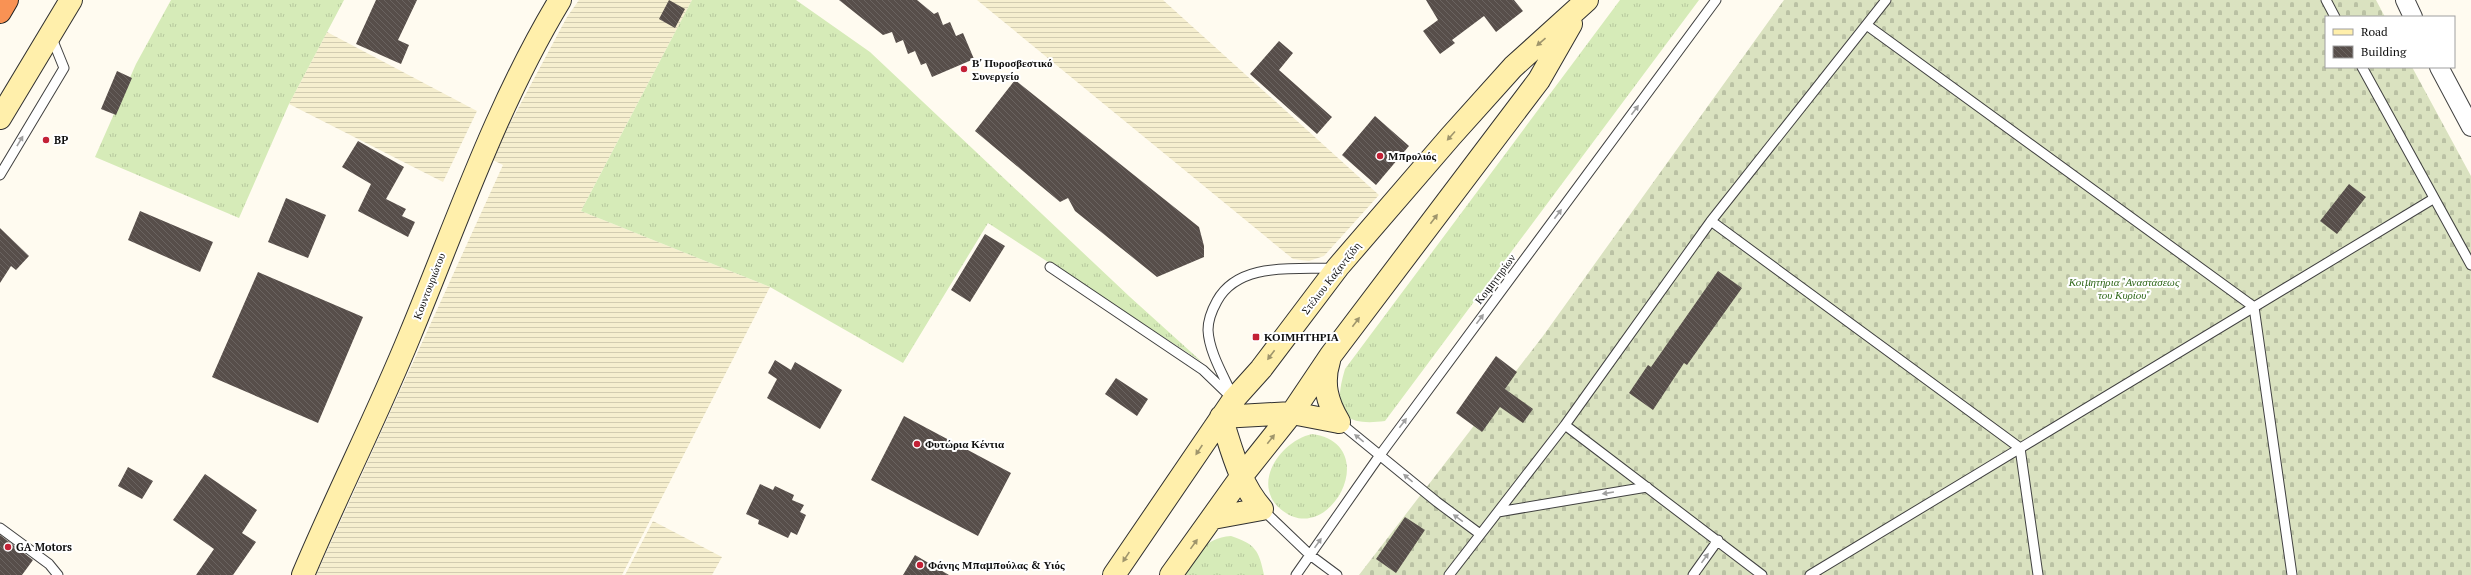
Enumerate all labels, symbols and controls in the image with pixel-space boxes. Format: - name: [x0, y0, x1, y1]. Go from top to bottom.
- legend: [2325, 16, 2455, 68]
- text: Road: [2361, 24, 2388, 39]
- one-way arrow: [1536, 38, 1547, 47]
- text: Building: [2361, 44, 2407, 59]
- place label: Β' Πυροσβεστικό Συνεργείο: [972, 56, 1053, 83]
- marker: Β' Πυροσβεστικό Συνεργείο: [959, 64, 969, 74]
- one-way arrow: [1631, 104, 1639, 115]
- one-way arrow: [1447, 131, 1456, 140]
- place label: BP: [54, 133, 68, 147]
- marker: BP: [41, 135, 51, 145]
- one-way arrow: [16, 136, 24, 146]
- place label: Μπρολιός: [1388, 149, 1437, 163]
- marker: Μπρολιός: [1375, 151, 1385, 161]
- one-way arrow: [1553, 209, 1562, 220]
- one-way arrow: [1430, 213, 1438, 224]
- street label: Στέλιου Καζαντζίδη: [1298, 239, 1364, 317]
- street label: Κουντουριώτου: [410, 250, 448, 321]
- street label: Κοιμητηρίων: [1472, 251, 1518, 307]
- park label: Κοιμητήρια "Αναστάσεως του Κυρίου": [2068, 275, 2180, 302]
- one-way arrow: [1476, 313, 1484, 324]
- one-way arrow: [1351, 317, 1360, 328]
- place label: ΚΟΙΜΗΤΗΡΙΑ: [1264, 330, 1339, 344]
- marker: ΚΟΙΜΗΤΗΡΙΑ: [1251, 332, 1261, 342]
- one-way arrow: [1267, 350, 1275, 361]
- one-way arrow: [1399, 418, 1407, 429]
- one-way arrow: [1267, 434, 1276, 445]
- one-way arrow: [1354, 434, 1365, 443]
- place label: Φυτώρια Κέντια: [925, 437, 1005, 451]
- marker: Φυτώρια Κέντια: [912, 439, 922, 449]
- one-way arrow: [1195, 444, 1203, 455]
- one-way arrow: [1403, 474, 1414, 483]
- one-way arrow: [1602, 491, 1615, 497]
- one-way arrow: [1453, 514, 1464, 522]
- one-way arrow: [1190, 538, 1198, 549]
- one-way arrow: [1314, 538, 1322, 548]
- place label: GA Motors: [16, 540, 72, 554]
- marker: GA Motors: [3, 542, 13, 552]
- one-way arrow: [1122, 552, 1130, 562]
- one-way arrow: [1701, 552, 1709, 563]
- place label: Φάνης Μπαμπούλας & Υιός: [928, 558, 1065, 572]
- marker: Φάνης Μπαμπούλας & Υιός: [915, 560, 925, 570]

